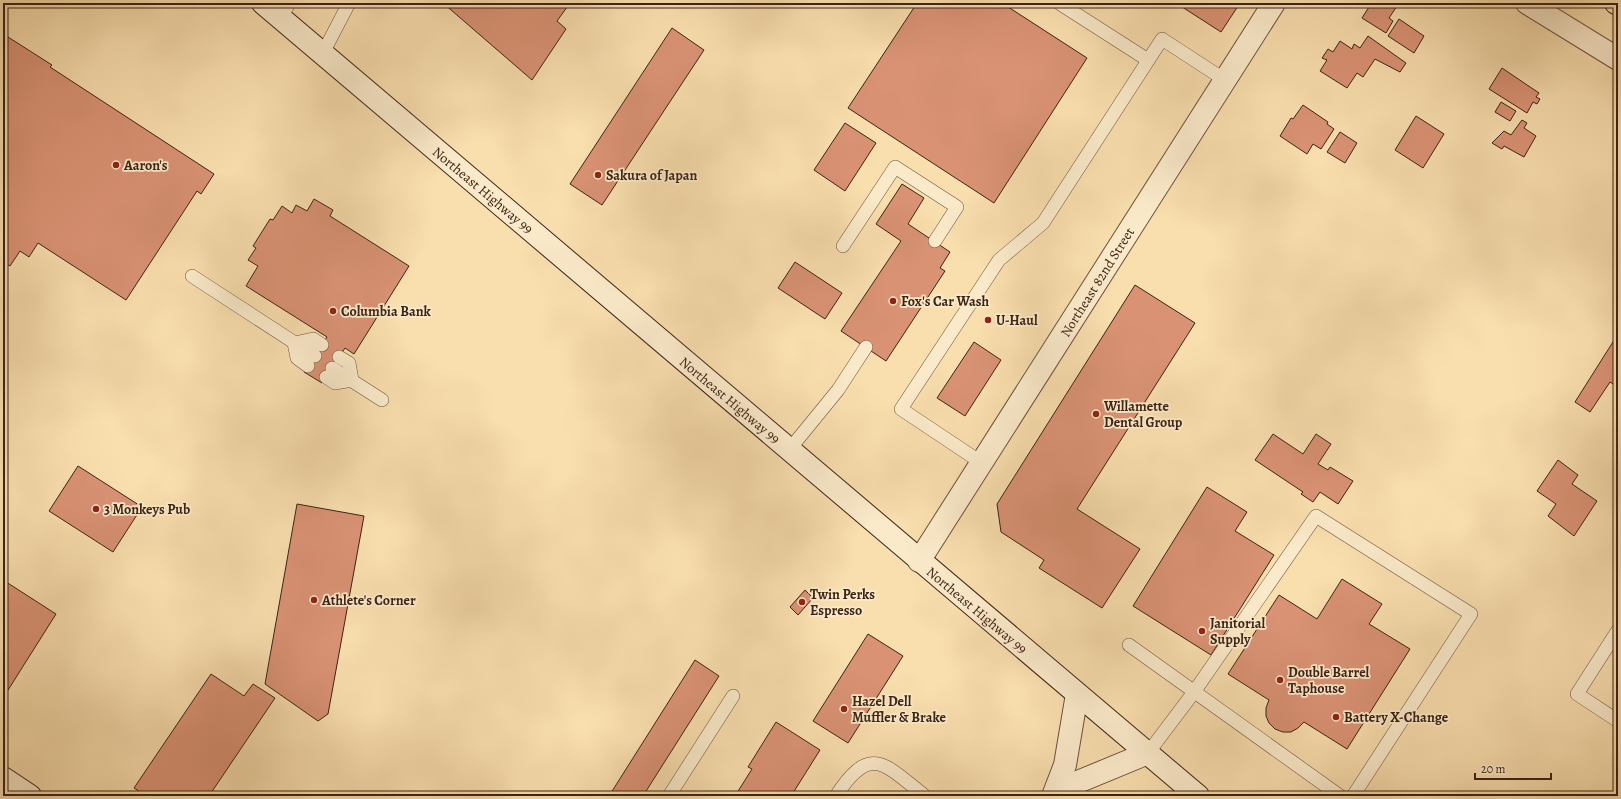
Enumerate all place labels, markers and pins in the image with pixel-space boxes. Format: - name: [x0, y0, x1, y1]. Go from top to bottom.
- place label: Aaron's: [123, 156, 168, 175]
- marker: Aaron's: [111, 160, 121, 170]
- place label: Sakura of Japan: [606, 166, 698, 185]
- marker: Sakura of Japan: [593, 170, 603, 180]
- place label: Fox's Car Wash: [901, 292, 989, 311]
- marker: Fox's Car Wash: [888, 296, 898, 306]
- place label: Columbia Bank: [341, 302, 432, 321]
- marker: Columbia Bank: [328, 306, 338, 316]
- place label: U-Haul: [996, 311, 1038, 330]
- marker: U-Haul: [983, 315, 993, 325]
- place label: Willamette Dental Group: [1103, 397, 1183, 432]
- marker: Willamette Dental Group: [1091, 409, 1101, 419]
- place label: 3 Monkeys Pub: [104, 500, 190, 519]
- marker: 3 Monkeys Pub: [91, 504, 101, 514]
- place label: Twin Perks Espresso: [810, 585, 875, 620]
- place label: Athlete's Corner: [321, 591, 416, 610]
- marker: Athlete's Corner: [309, 595, 319, 605]
- marker: Twin Perks Espresso: [797, 597, 807, 607]
- place label: Janitorial Supply: [1210, 614, 1266, 649]
- marker: Janitorial Supply: [1197, 626, 1207, 636]
- place label: Double Barrel Taphouse: [1288, 663, 1370, 698]
- marker: Double Barrel Taphouse: [1275, 675, 1285, 685]
- place label: Hazel Dell Muffler & Brake: [852, 692, 946, 727]
- marker: Hazel Dell Muffler & Brake: [839, 704, 849, 714]
- place label: Battery X-Change: [1344, 708, 1449, 727]
- marker: Battery X-Change: [1331, 712, 1341, 722]

